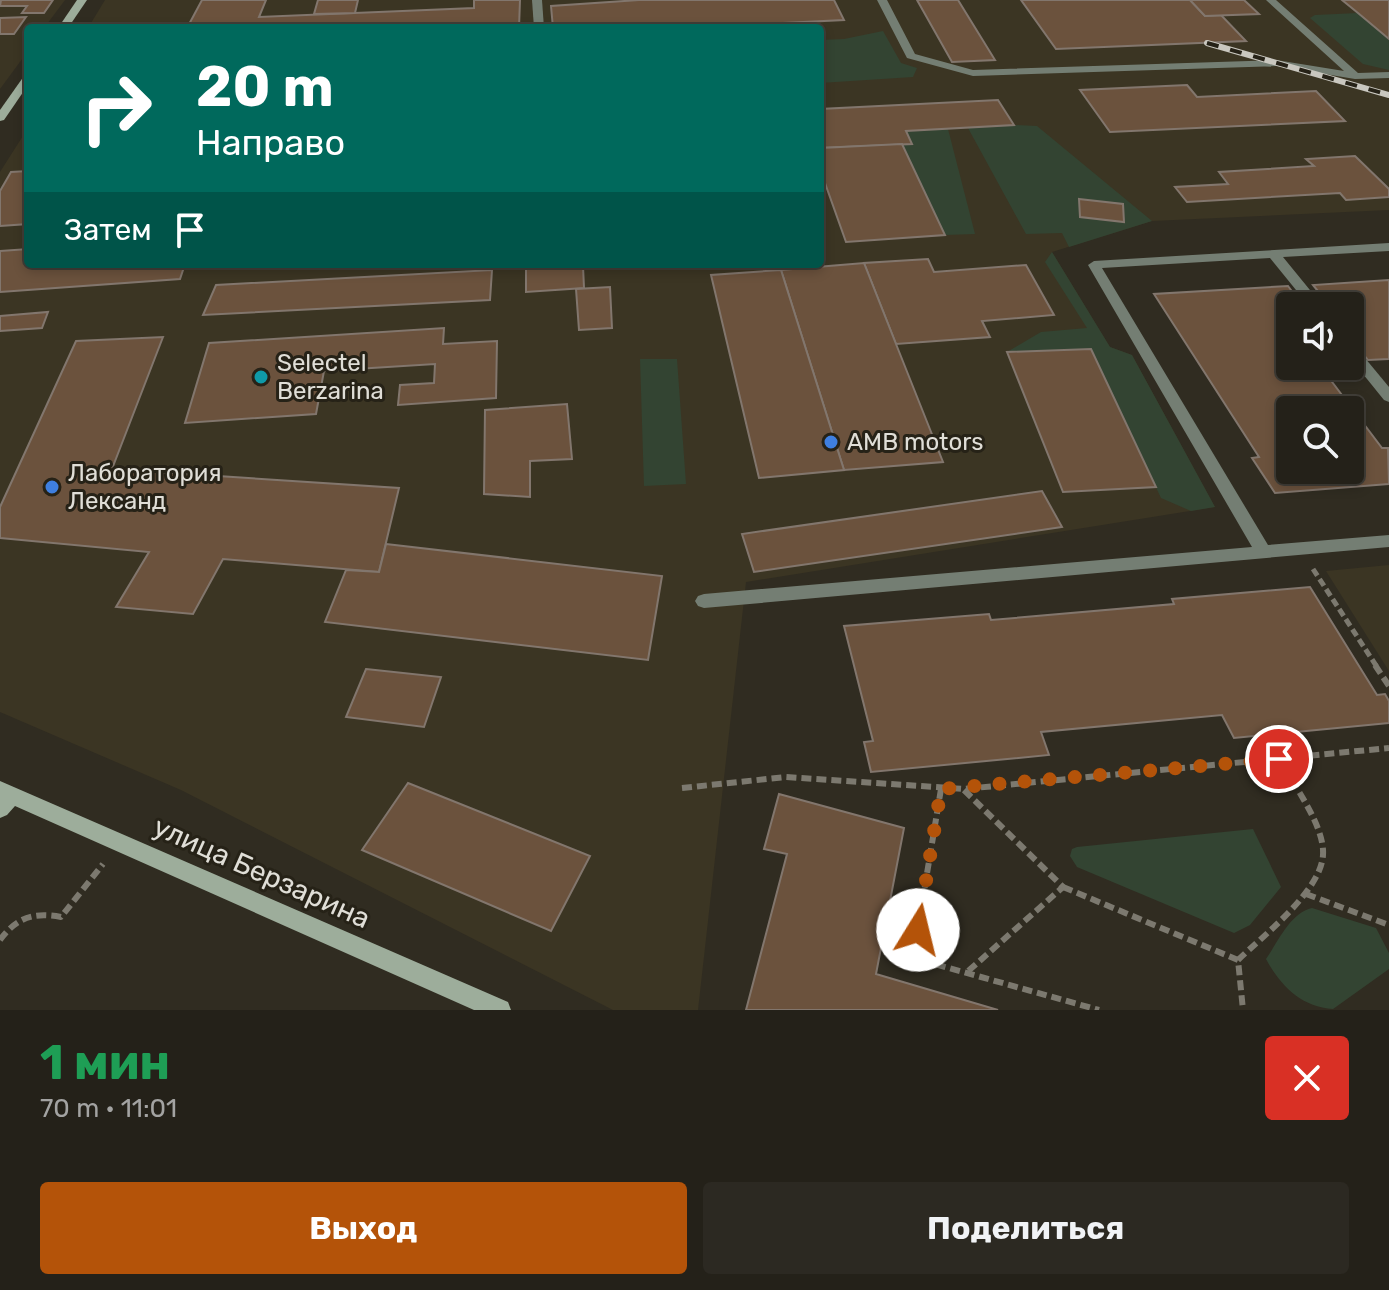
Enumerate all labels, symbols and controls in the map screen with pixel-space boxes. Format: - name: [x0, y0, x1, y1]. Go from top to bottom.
- text: 20 m: [196, 54, 334, 120]
- icon: right: [64, 56, 168, 160]
- text: Направо: [196, 121, 345, 164]
- icon: arrive: [168, 208, 212, 252]
- text: Затем: [64, 212, 152, 248]
- map controls: [1276, 292, 1364, 484]
- button: sound: [1276, 292, 1364, 380]
- place label: Selectel Berzarina: [277, 349, 384, 405]
- marker: Selectel Berzarina: [252, 368, 270, 386]
- button: search: [1276, 396, 1364, 484]
- place label: AMB motors: [847, 428, 984, 456]
- marker: AMB motors: [822, 433, 840, 451]
- place label: Лаборатория Лександ: [68, 459, 222, 515]
- marker: Лаборатория Лександ: [43, 478, 61, 496]
- pin: [1245, 725, 1313, 793]
- icon: arrive: [1257, 737, 1301, 781]
- street label: улица Берзарина: [148, 810, 375, 935]
- position arrow: [876, 888, 960, 972]
- text: 1 мин: [40, 1034, 170, 1091]
- button: close: [1265, 1036, 1349, 1120]
- text: 70 m · 11:01: [40, 1093, 177, 1124]
- button: Выход: [40, 1182, 687, 1274]
- button: Поделиться: [703, 1182, 1349, 1274]

